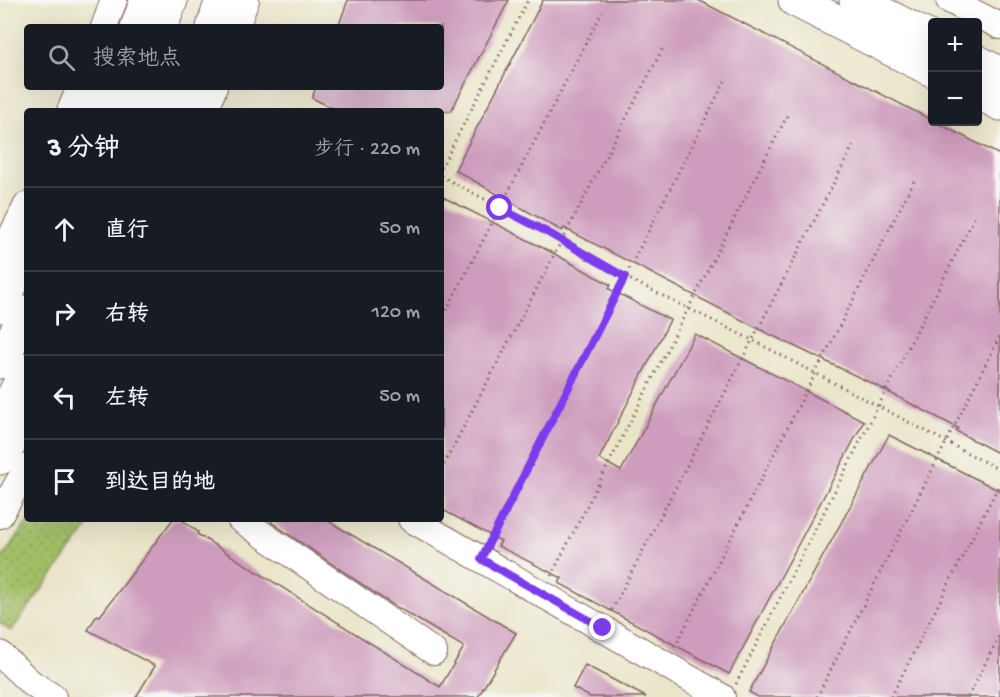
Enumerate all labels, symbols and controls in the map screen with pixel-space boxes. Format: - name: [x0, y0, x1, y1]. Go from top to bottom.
- map controls: [928, 18, 982, 126]
- button: +: [928, 18, 982, 72]
- search box: [24, 24, 444, 90]
- icon: search: [45, 41, 78, 74]
- text: 搜索地点: [93, 47, 181, 73]
- button: −: [928, 72, 982, 126]
- text: 3 分钟: [48, 135, 120, 166]
- text: 步行 · 220 m: [314, 139, 420, 162]
- route start: [486, 194, 512, 220]
- icon: ahead: [48, 213, 81, 246]
- text: 50 m: [379, 218, 420, 241]
- text: 直行: [105, 219, 149, 245]
- icon: right: [48, 297, 81, 330]
- text: 120 m: [372, 302, 420, 325]
- text: 右转: [105, 303, 149, 329]
- icon: left: [48, 381, 81, 414]
- text: 50 m: [379, 386, 420, 409]
- text: 左转: [105, 387, 149, 413]
- icon: arrive: [48, 465, 81, 498]
- text: 到达目的地: [105, 471, 215, 497]
- route end: [589, 614, 615, 640]

